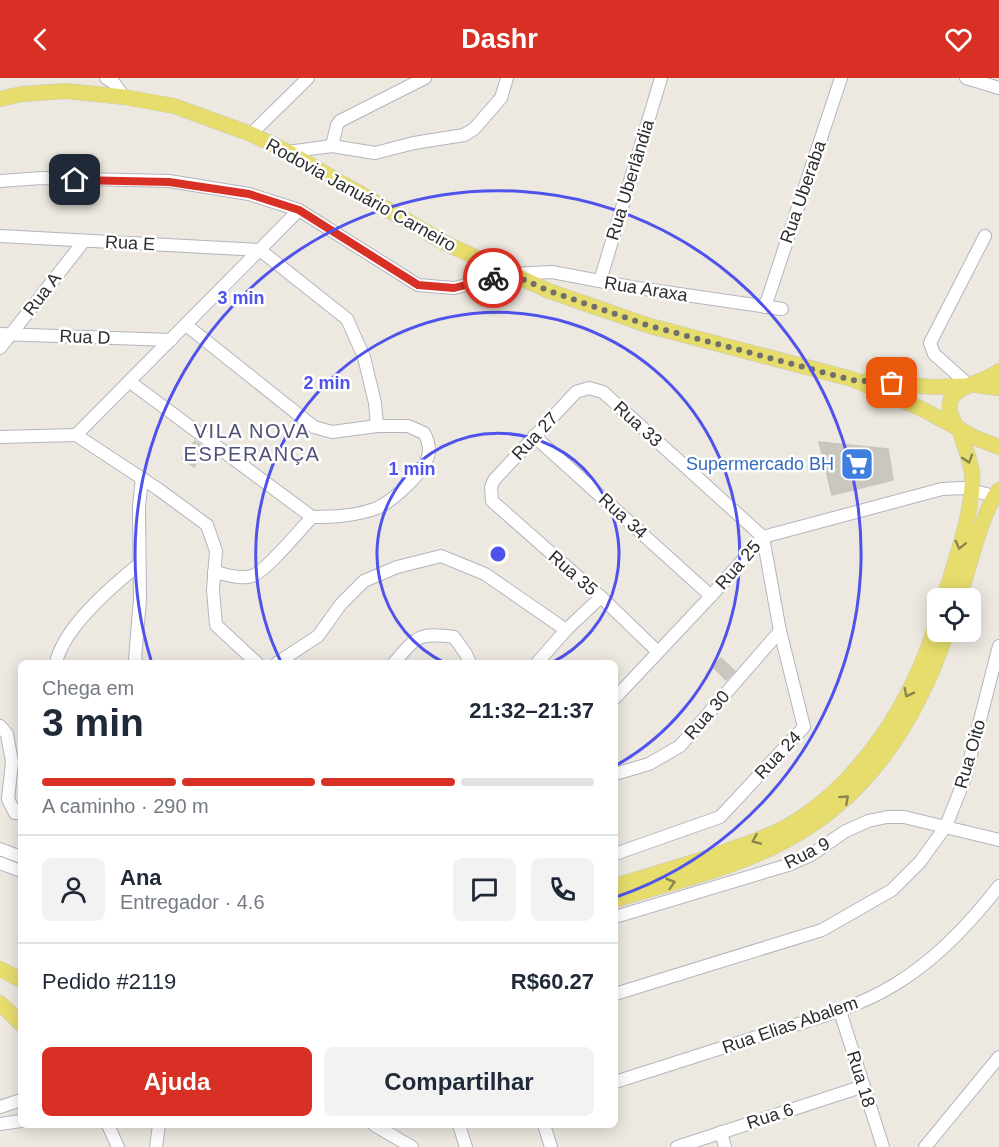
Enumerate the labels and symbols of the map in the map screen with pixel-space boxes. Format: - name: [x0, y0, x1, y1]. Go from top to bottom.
- street label: Rua Uberlândia: [602, 116, 658, 243]
- street label: Rodovia Januário Carneiro: [263, 134, 459, 256]
- street label: Rua Uberaba: [776, 137, 830, 246]
- pin: [49, 154, 100, 205]
- street label: Rua E: [104, 232, 156, 254]
- courier: [463, 248, 523, 308]
- street label: Rua A: [19, 269, 65, 319]
- street label: Rua Araxa: [603, 273, 690, 306]
- text: 3 min: [217, 288, 265, 308]
- street label: Rua D: [59, 326, 111, 348]
- pin: [866, 357, 917, 408]
- text: 2 min: [303, 373, 351, 393]
- street label: Rua 33: [610, 397, 666, 451]
- street label: Rua 27: [508, 408, 562, 464]
- district label: VILA NOVA ESPERANÇA: [184, 420, 320, 465]
- supermarket icon: Supermercado BH: [839, 446, 875, 482]
- one-way arrow: [961, 453, 973, 464]
- place label: Supermercado BH: [686, 454, 834, 474]
- text: 1 min: [388, 459, 436, 479]
- street label: Rua 34: [595, 489, 651, 543]
- street label: Rua 25: [711, 537, 765, 593]
- one-way arrow: [955, 539, 967, 549]
- centre of rings: [488, 544, 508, 564]
- street label: Rua 35: [545, 546, 601, 600]
- street label: Rua 30: [680, 687, 734, 743]
- one-way arrow: [904, 687, 915, 697]
- street label: Rua Oito: [951, 717, 989, 791]
- street label: Rua 24: [751, 727, 805, 783]
- one-way arrow: [838, 795, 849, 806]
- one-way arrow: [752, 833, 763, 845]
- street label: Rua 9: [781, 833, 833, 873]
- one-way arrow: [665, 878, 676, 890]
- street label: Rua Elias Abalem: [720, 992, 860, 1058]
- street label: Rua 18: [843, 1048, 879, 1110]
- street label: Rua 6: [744, 1099, 796, 1133]

